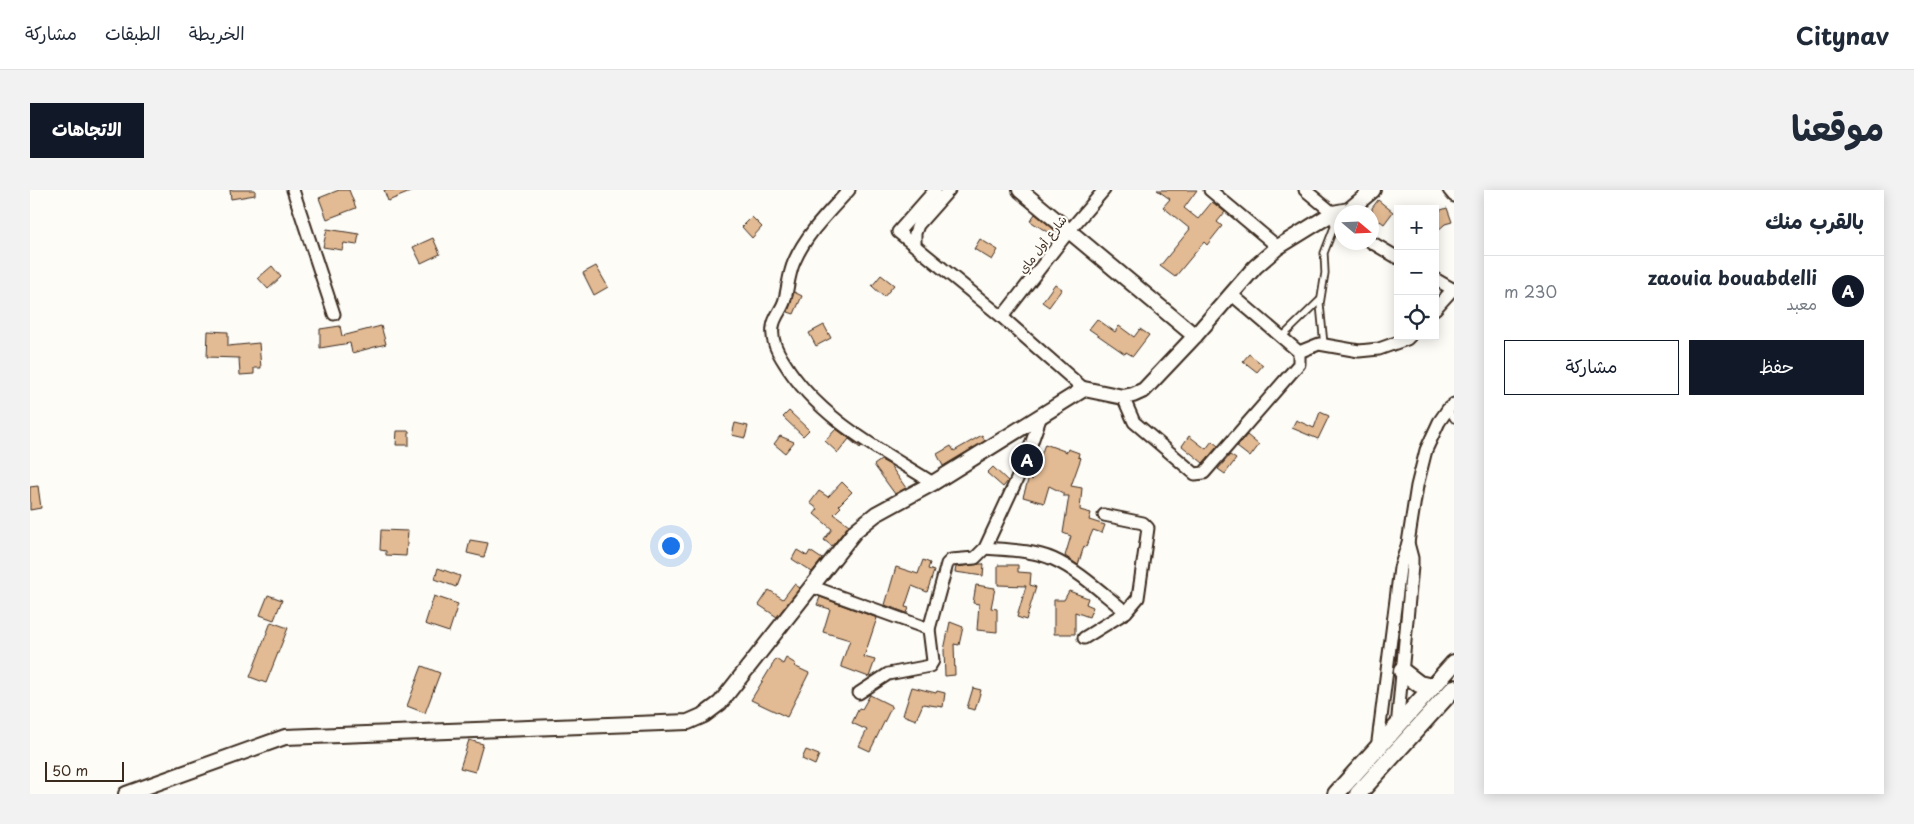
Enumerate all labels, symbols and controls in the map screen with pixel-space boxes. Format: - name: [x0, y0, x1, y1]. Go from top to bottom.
- text: Citynav: [1796, 17, 1889, 53]
- text: مشاركة: [25, 19, 77, 46]
- text: الطبقات: [105, 19, 161, 46]
- text: الخريطة: [189, 19, 245, 46]
- text: موقعنا: [1791, 100, 1884, 153]
- button: الاتجاهات: [30, 103, 144, 158]
- text: بالقرب منك: [1765, 204, 1864, 236]
- north arrow: [1334, 205, 1379, 250]
- map controls: [1394, 205, 1439, 340]
- button: +: [1394, 205, 1439, 250]
- street label: شارع أول ماي: [1013, 211, 1071, 278]
- button: −: [1394, 250, 1439, 295]
- text: zaouia bouabdelli: [1647, 263, 1817, 291]
- text: 230 m: [1504, 279, 1557, 303]
- text: A: [1842, 279, 1854, 303]
- text: معبد: [1786, 291, 1817, 315]
- button: locate: [1394, 295, 1439, 340]
- button: مشاركة: [1504, 340, 1679, 395]
- button: حفظ: [1689, 340, 1864, 395]
- pin: A: [1011, 441, 1043, 479]
- your location: [658, 533, 684, 559]
- scale bar: [45, 759, 124, 782]
- text: 50 m: [52, 760, 88, 781]

